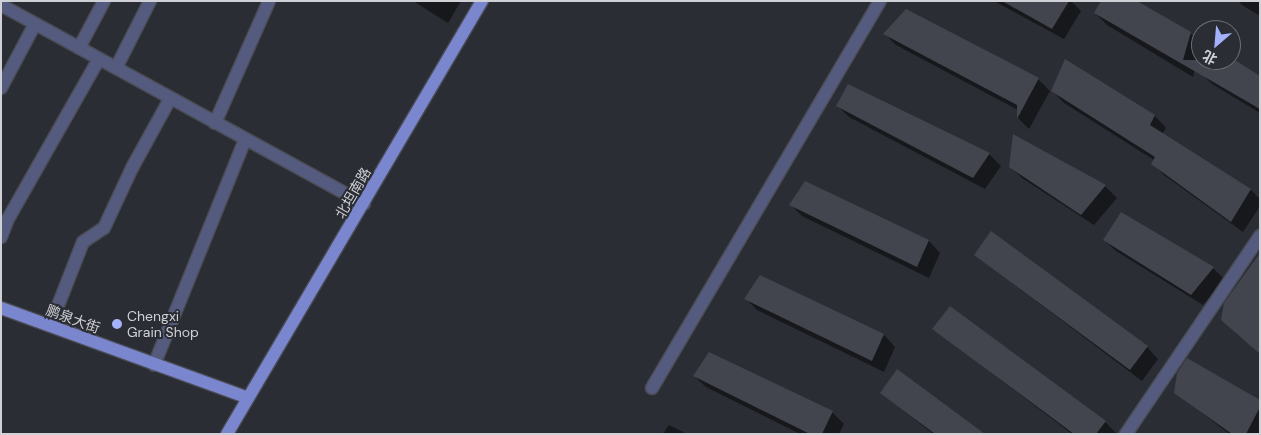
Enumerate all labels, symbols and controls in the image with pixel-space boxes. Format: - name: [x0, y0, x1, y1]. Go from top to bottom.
- north arrow: [1191, 20, 1241, 70]
- text: 北: [1199, 46, 1220, 69]
- street label: 北坦南路: [332, 165, 374, 221]
- street label: 鹏泉大街: [44, 302, 102, 336]
- place label: Chengxi Grain Shop: [127, 308, 199, 341]
- marker: Chengxi Grain Shop: [111, 318, 123, 330]

